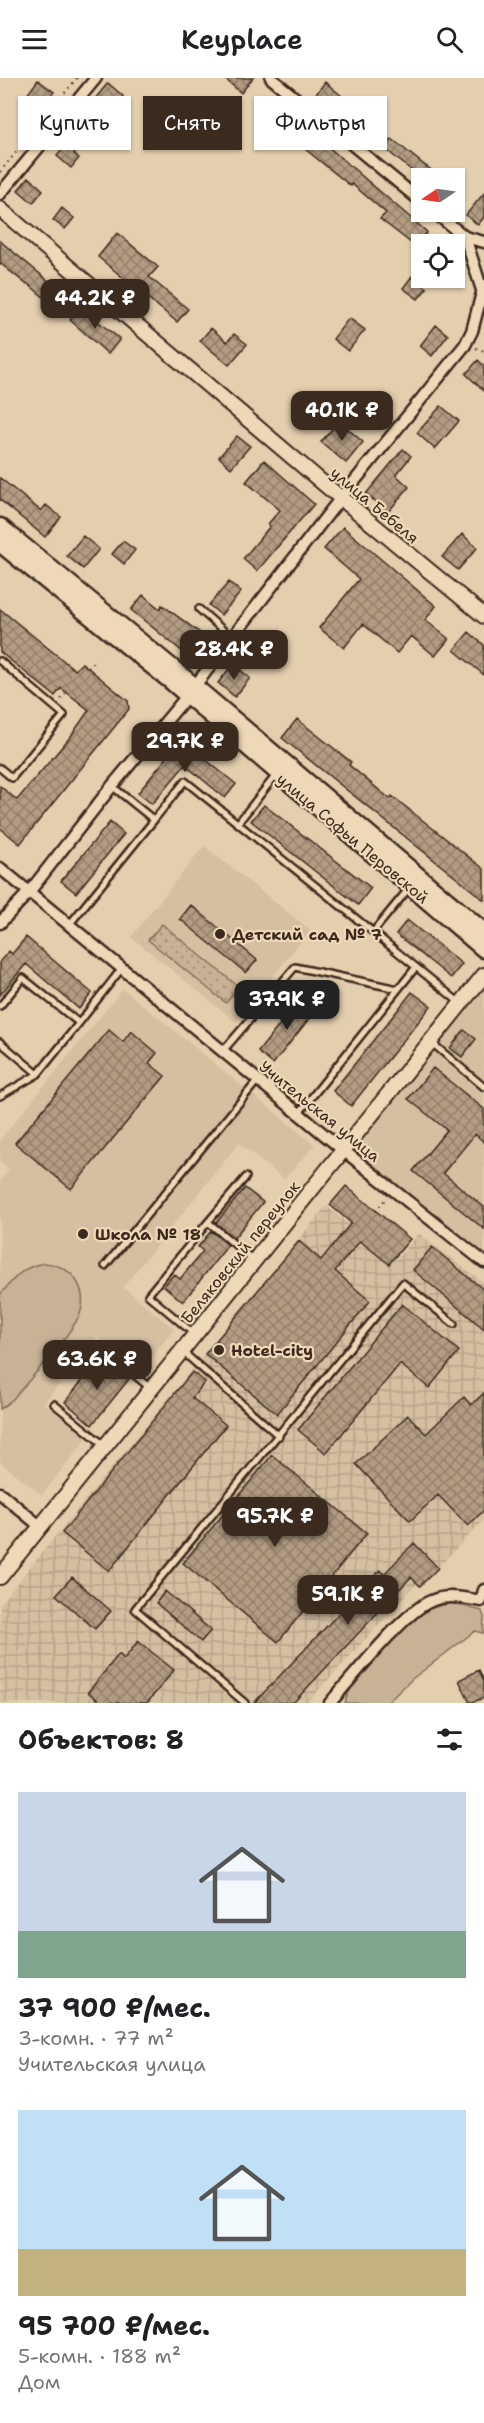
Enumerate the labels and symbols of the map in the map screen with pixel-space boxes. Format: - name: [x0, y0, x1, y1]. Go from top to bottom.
- north arrow: [411, 168, 465, 222]
- pin: 44.2K ₽: [40, 279, 150, 330]
- pin: 40.1K ₽: [287, 391, 397, 442]
- street label: улица Бебеля: [326, 462, 423, 549]
- pin: 28.4K ₽: [179, 630, 289, 681]
- pin: 29.7K ₽: [130, 722, 240, 773]
- street label: улица Софьи Перовской: [272, 769, 433, 908]
- place label: Детский сад № 7: [232, 924, 382, 945]
- marker: Детский сад № 7: [213, 927, 227, 941]
- pin: 37.9K ₽: [232, 980, 342, 1031]
- street label: Учительская улица: [255, 1056, 385, 1167]
- street label: Беляковский переулок: [176, 1176, 305, 1328]
- place label: Школа № 18: [95, 1224, 201, 1245]
- marker: Школа № 18: [76, 1227, 90, 1241]
- pin: 63.6K ₽: [42, 1340, 152, 1391]
- place label: Hotel-city: [231, 1340, 313, 1361]
- marker: Hotel-city: [212, 1343, 226, 1357]
- pin: 95.7K ₽: [220, 1497, 330, 1548]
- pin: 59.1K ₽: [293, 1575, 403, 1626]

